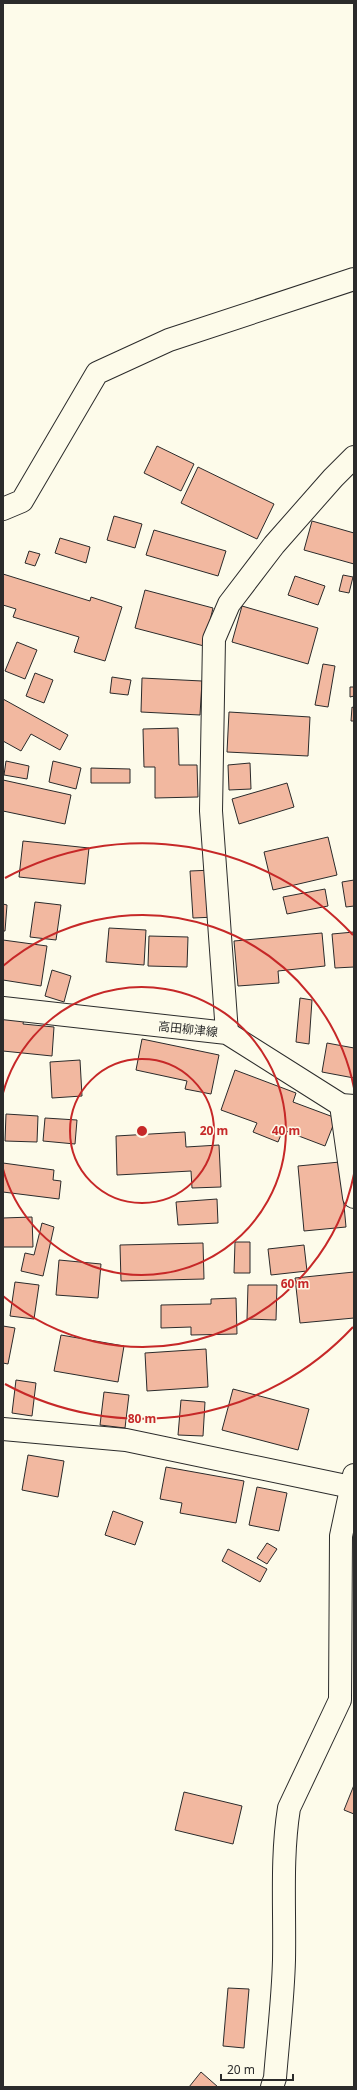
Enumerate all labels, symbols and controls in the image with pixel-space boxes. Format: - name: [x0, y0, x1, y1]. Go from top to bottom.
- street label: 高田柳津線: [157, 1017, 219, 1041]
- text: 20 m: [200, 1122, 228, 1139]
- text: 40 m: [272, 1122, 300, 1139]
- centre of rings: [135, 1124, 149, 1138]
- text: 60 m: [281, 1275, 309, 1292]
- text: 80 m: [128, 1410, 156, 1427]
- scale bar: [221, 2056, 293, 2082]
- text: 20 m: [227, 2061, 255, 2078]

